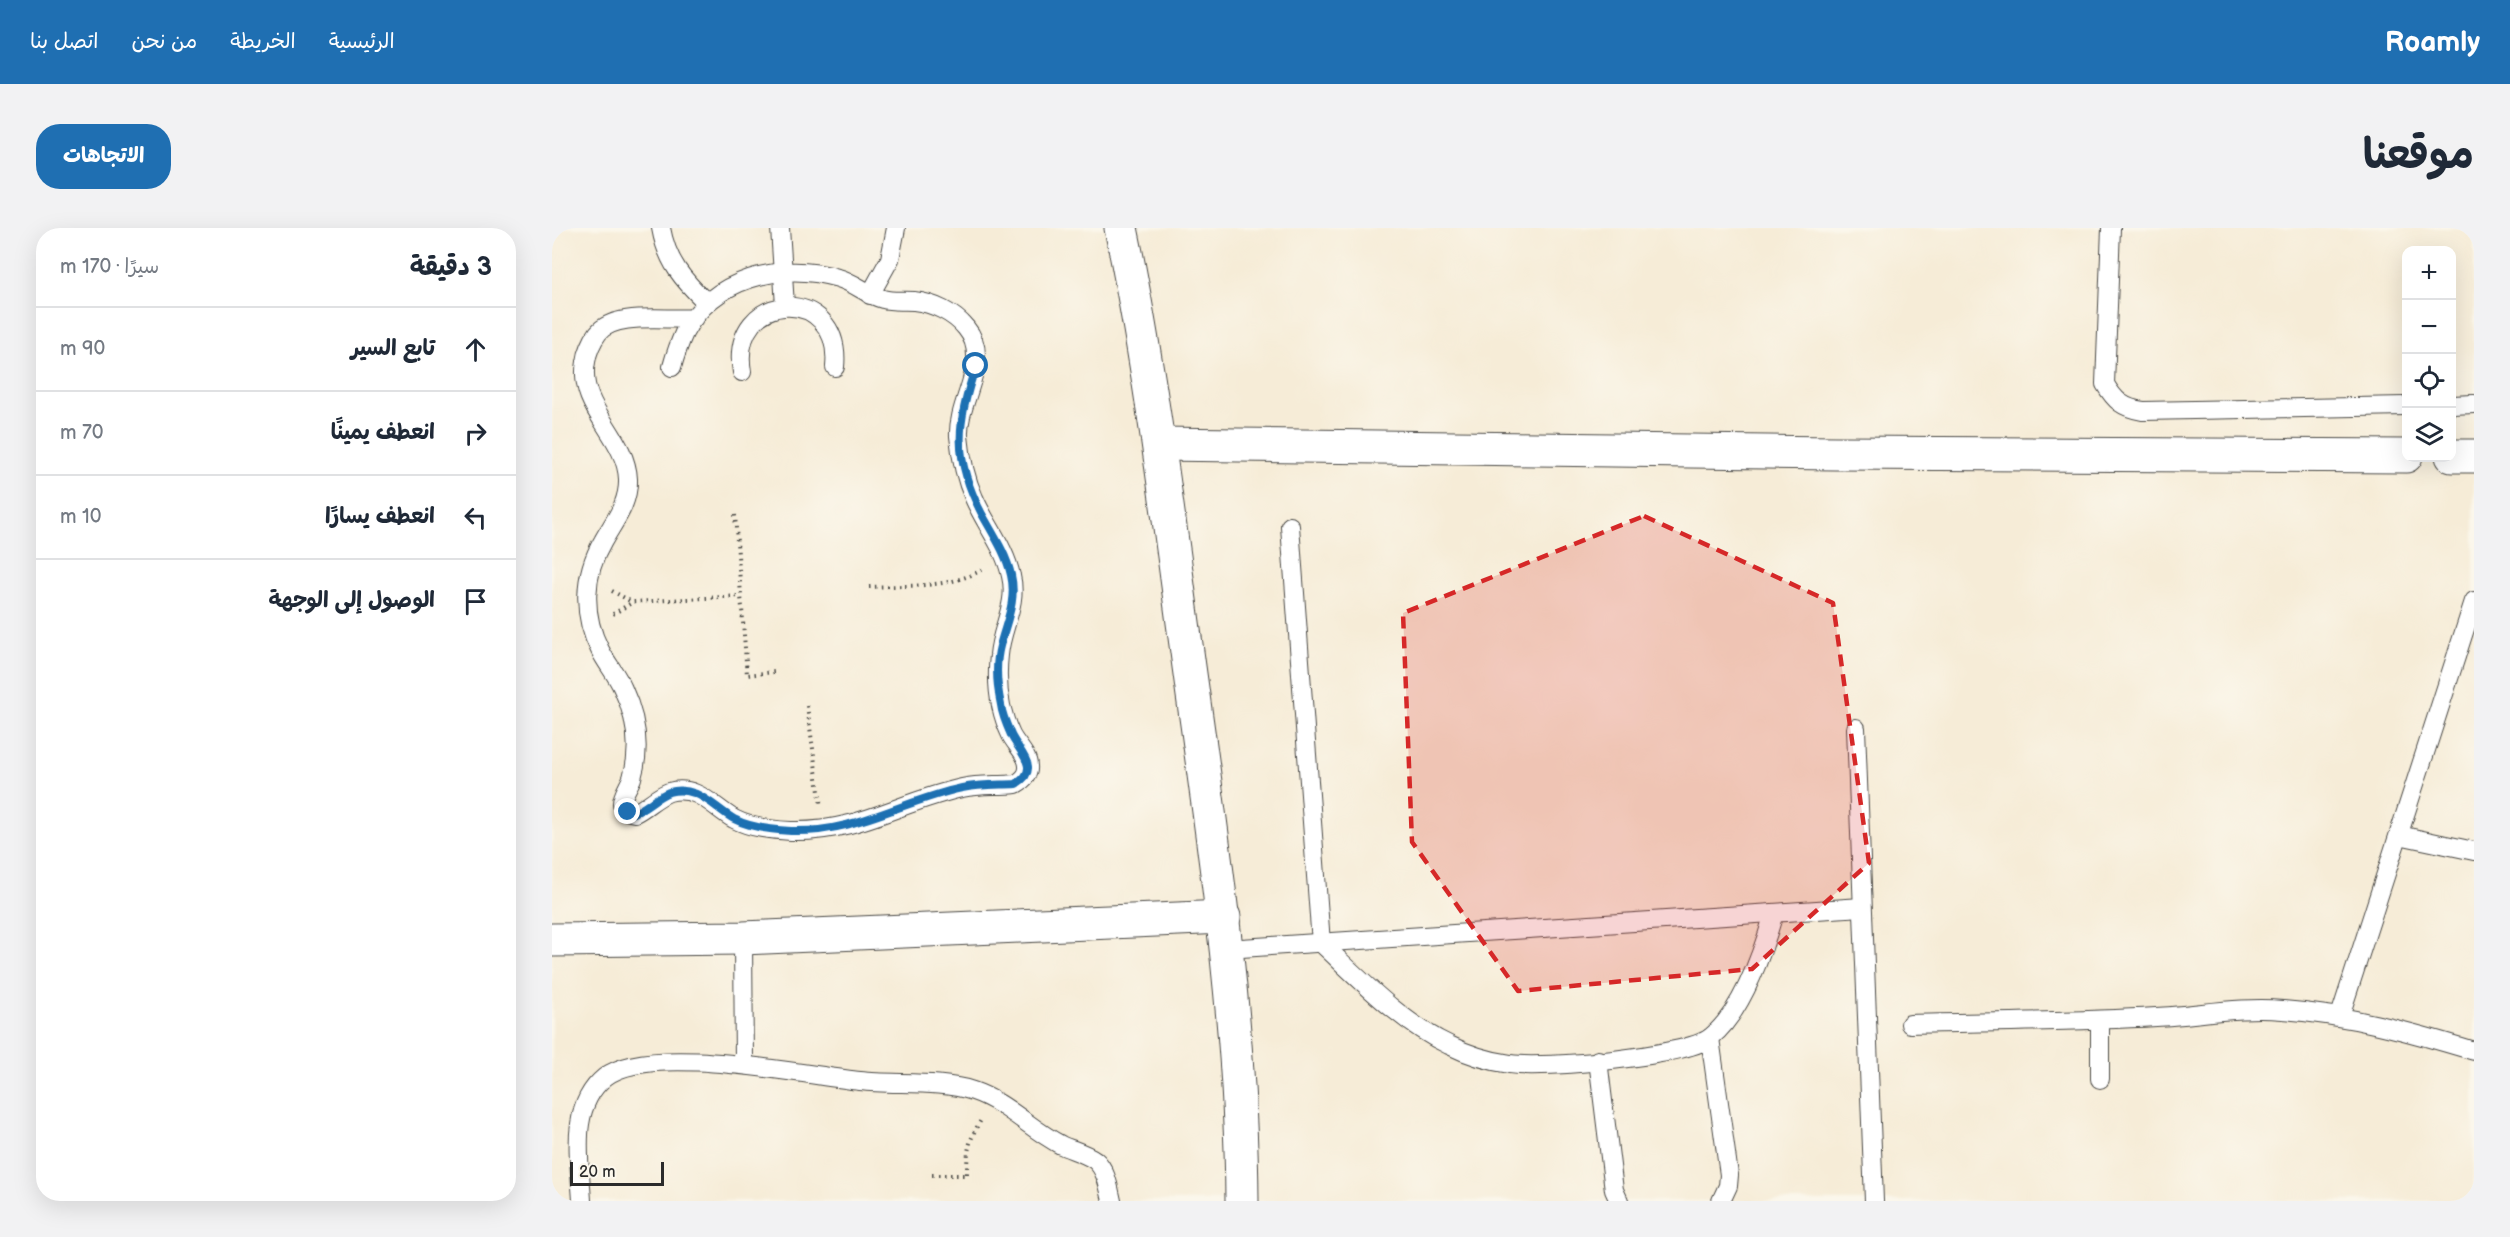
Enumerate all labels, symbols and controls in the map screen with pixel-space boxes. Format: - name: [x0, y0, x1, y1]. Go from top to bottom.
- text: Roamly: [2385, 26, 2480, 59]
- text: اتصل بنا: [30, 29, 98, 54]
- text: من نحن: [131, 29, 197, 54]
- text: الخريطة: [230, 29, 296, 54]
- text: الرئيسية: [329, 29, 395, 54]
- button: الاتجاهات: [36, 124, 171, 189]
- text: موقعنا: [2363, 130, 2474, 181]
- map controls: [2402, 246, 2456, 462]
- button: +: [2402, 246, 2456, 300]
- text: 3 دقيقة: [410, 252, 492, 283]
- text: سيرًا · 170 m: [60, 255, 159, 279]
- button: −: [2402, 300, 2456, 354]
- icon: ahead: [459, 333, 492, 366]
- text: تابع السير: [351, 335, 435, 362]
- text: 90 m: [60, 337, 105, 361]
- route start: [962, 352, 988, 378]
- button: locate: [2402, 354, 2456, 408]
- button: layers: [2402, 408, 2456, 462]
- icon: right: [459, 417, 492, 450]
- text: انعطف يمينًا: [331, 419, 435, 446]
- text: 70 m: [60, 421, 104, 445]
- icon: left: [459, 501, 492, 534]
- text: انعطف يسارًا: [325, 503, 435, 530]
- text: 10 m: [60, 505, 101, 529]
- icon: arrive: [459, 585, 492, 618]
- text: الوصول إلى الوجهة: [268, 587, 435, 614]
- route end: [614, 798, 640, 824]
- scale bar: [570, 1159, 664, 1186]
- text: 20 m: [579, 1163, 615, 1182]

